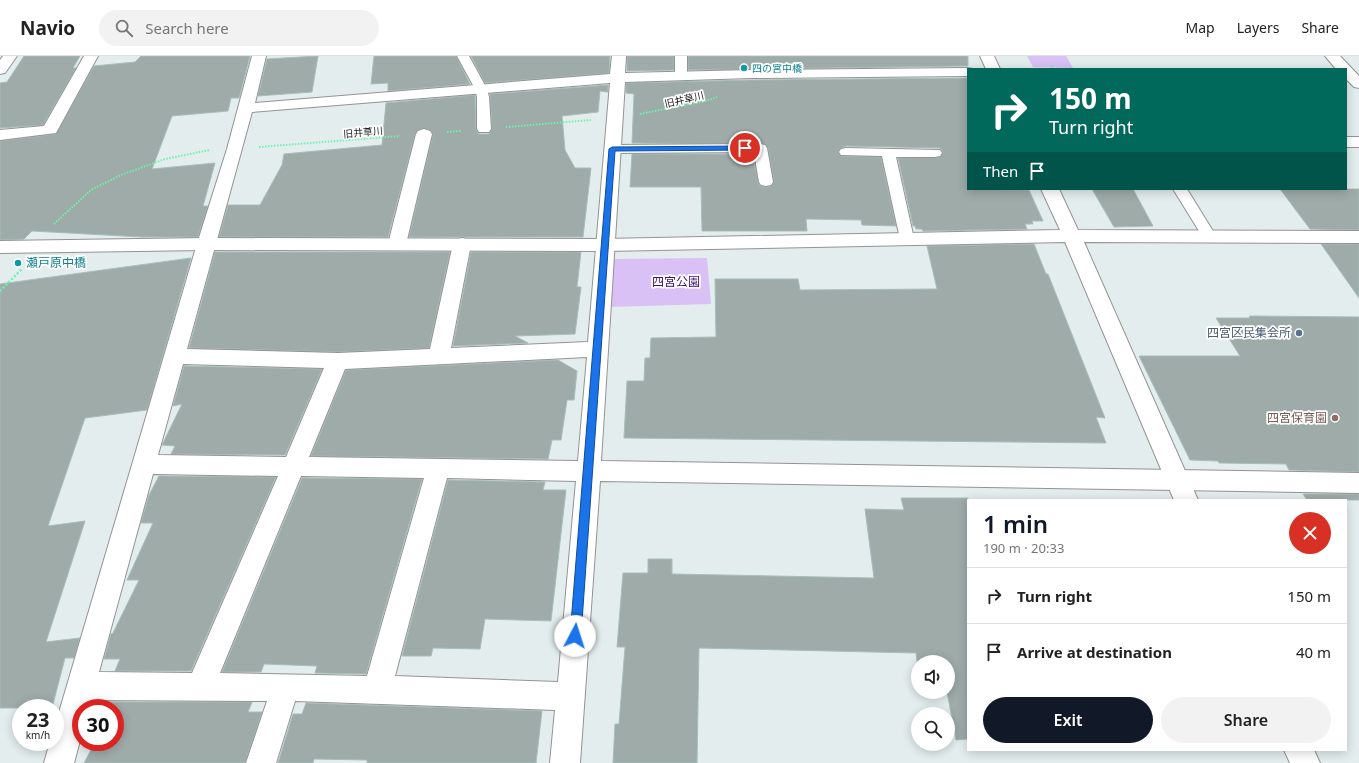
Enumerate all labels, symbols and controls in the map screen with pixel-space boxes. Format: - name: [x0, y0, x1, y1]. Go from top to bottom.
- search box: [99, 10, 379, 46]
- text: Navio: [20, 15, 75, 41]
- icon: search: [113, 17, 135, 39]
- text: Search here: [145, 18, 229, 38]
- text: Map: [1186, 18, 1215, 37]
- text: Layers: [1237, 18, 1279, 37]
- text: Share: [1301, 18, 1339, 37]
- place label: 四の宮中橋: [752, 61, 802, 75]
- marker: 四の宮中橋: [739, 63, 749, 73]
- text: 150 m: [1049, 79, 1132, 117]
- icon: right: [983, 84, 1035, 136]
- street label: 旧井草川: [663, 88, 705, 110]
- text: Turn right: [1049, 115, 1133, 139]
- street label: 旧井草川: [342, 123, 384, 141]
- pin: [728, 131, 762, 165]
- icon: arrive: [734, 137, 756, 159]
- icon: arrive: [1026, 160, 1048, 182]
- text: Then: [983, 161, 1018, 181]
- place label: 瀬戸原中橋: [26, 254, 86, 271]
- marker: 瀬戸原中橋: [13, 258, 23, 268]
- park label: 四宮公園: [652, 273, 700, 290]
- place label: 四宮区民集会所: [1207, 324, 1291, 341]
- marker: 四宮区民集会所: [1294, 328, 1304, 338]
- place label: 四宮保育園: [1267, 409, 1327, 426]
- marker: 四宮保育園: [1330, 413, 1340, 423]
- text: 1 min: [983, 507, 1048, 540]
- button: close: [1289, 512, 1331, 554]
- text: 190 m · 20:33: [983, 539, 1064, 557]
- icon: right: [983, 585, 1005, 607]
- text: Turn right: [1017, 586, 1092, 606]
- text: 150 m: [1287, 586, 1331, 606]
- position arrow: [554, 615, 596, 657]
- icon: arrive: [983, 641, 1005, 663]
- text: Arrive at destination: [1017, 642, 1172, 662]
- text: 40 m: [1296, 642, 1331, 662]
- map controls: [911, 655, 955, 751]
- button: sound: [911, 655, 955, 699]
- button: Exit: [983, 697, 1153, 743]
- button: Share: [1161, 697, 1331, 743]
- speed limit sign: 30: [72, 699, 124, 751]
- text: 23: [27, 706, 49, 733]
- button: search: [911, 707, 955, 751]
- text: km/h: [26, 728, 50, 742]

